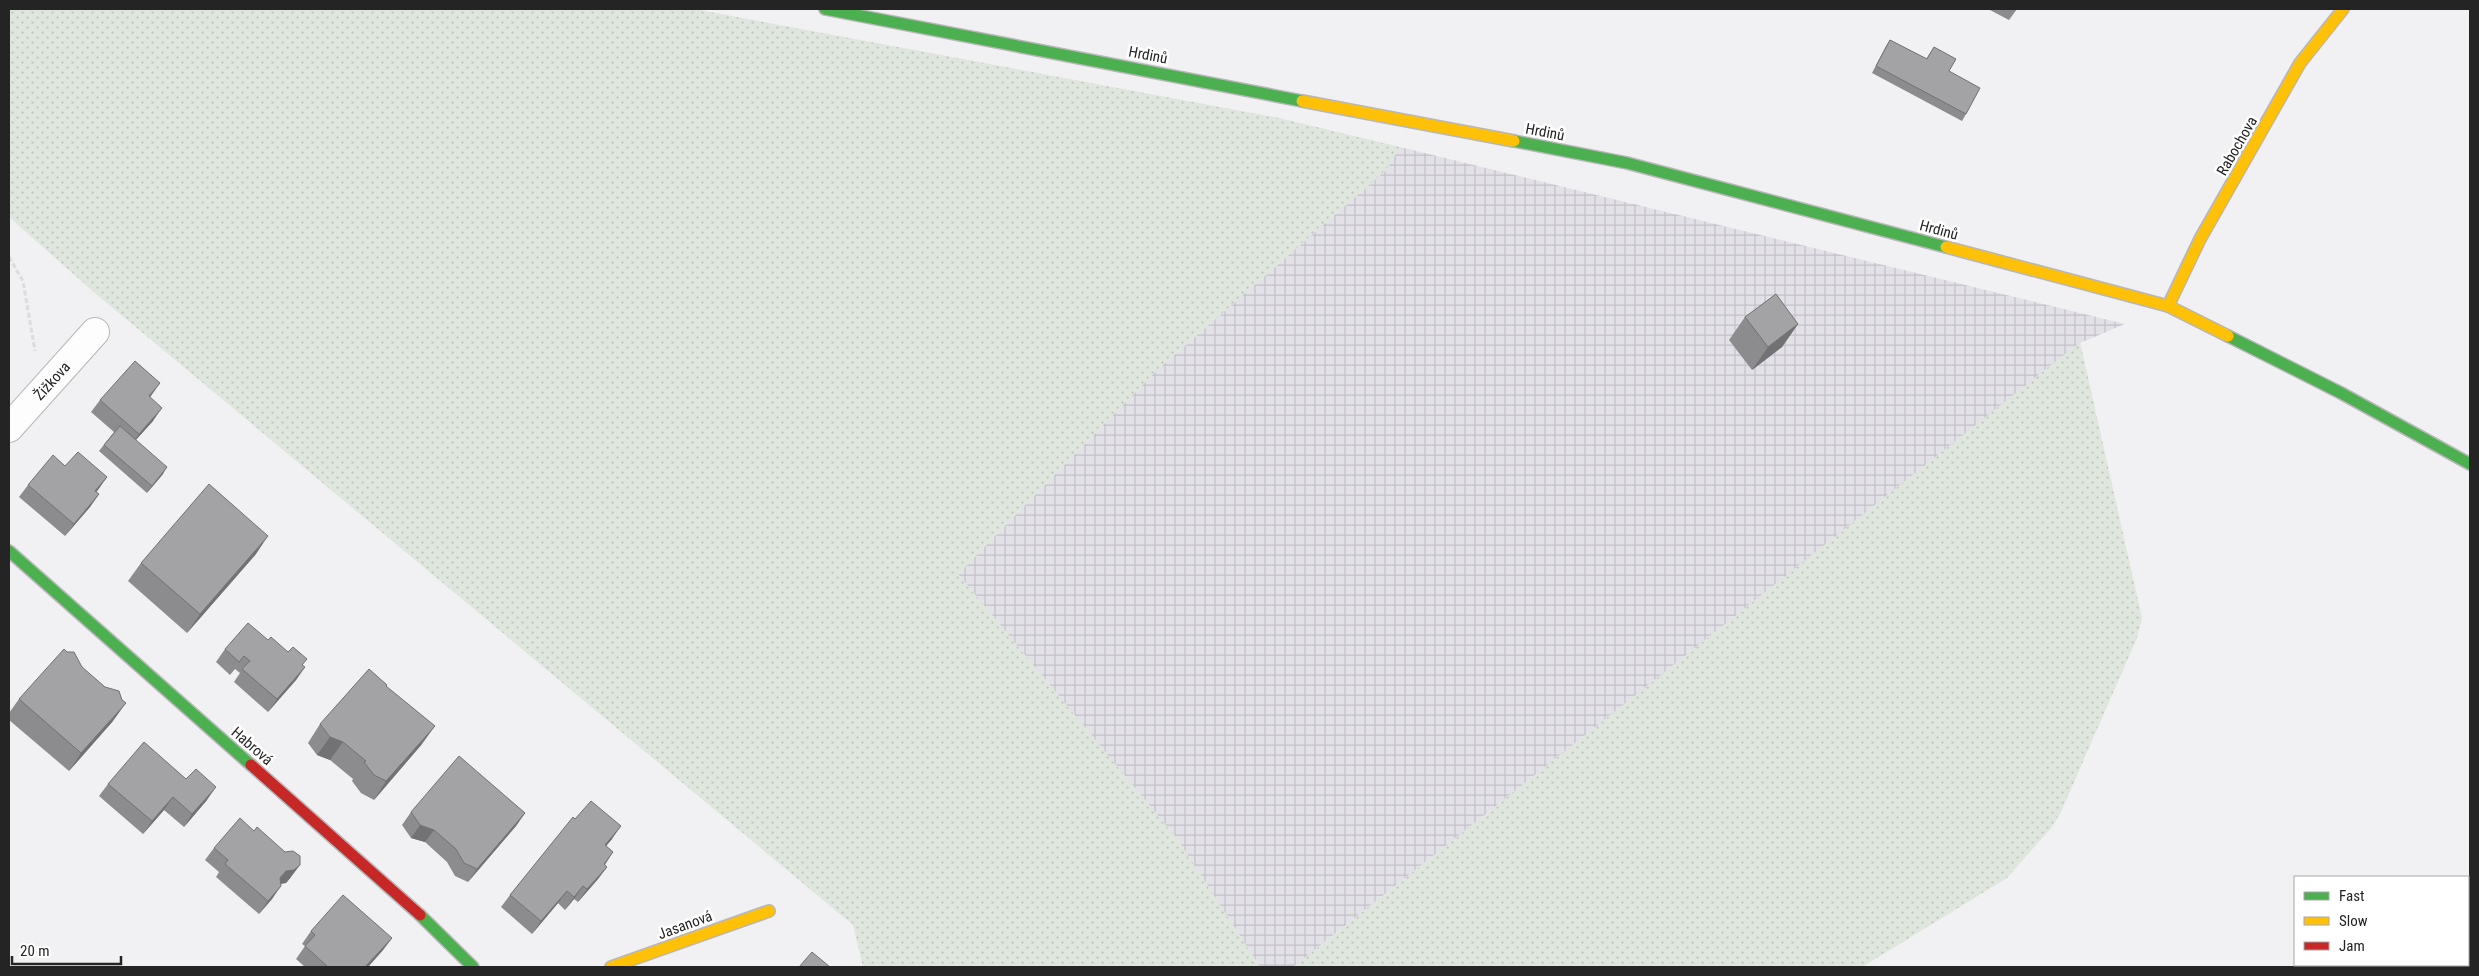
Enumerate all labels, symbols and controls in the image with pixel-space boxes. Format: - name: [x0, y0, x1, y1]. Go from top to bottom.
- street label: Hrdinů: [1127, 42, 1169, 68]
- street label: Rabochova: [2213, 113, 2261, 179]
- street label: Hrdinů: [1524, 119, 1566, 145]
- street label: Hrdinů: [1918, 216, 1960, 244]
- street label: Žižkova: [30, 358, 74, 404]
- street label: Habrová: [228, 723, 276, 769]
- legend: [2294, 876, 2469, 966]
- text: Fast: [2339, 887, 2364, 905]
- street label: Jasanová: [655, 907, 715, 943]
- text: Slow: [2339, 912, 2368, 930]
- scale bar: [12, 934, 121, 966]
- text: Jam: [2339, 937, 2365, 955]
- text: 20 m: [20, 942, 50, 960]

